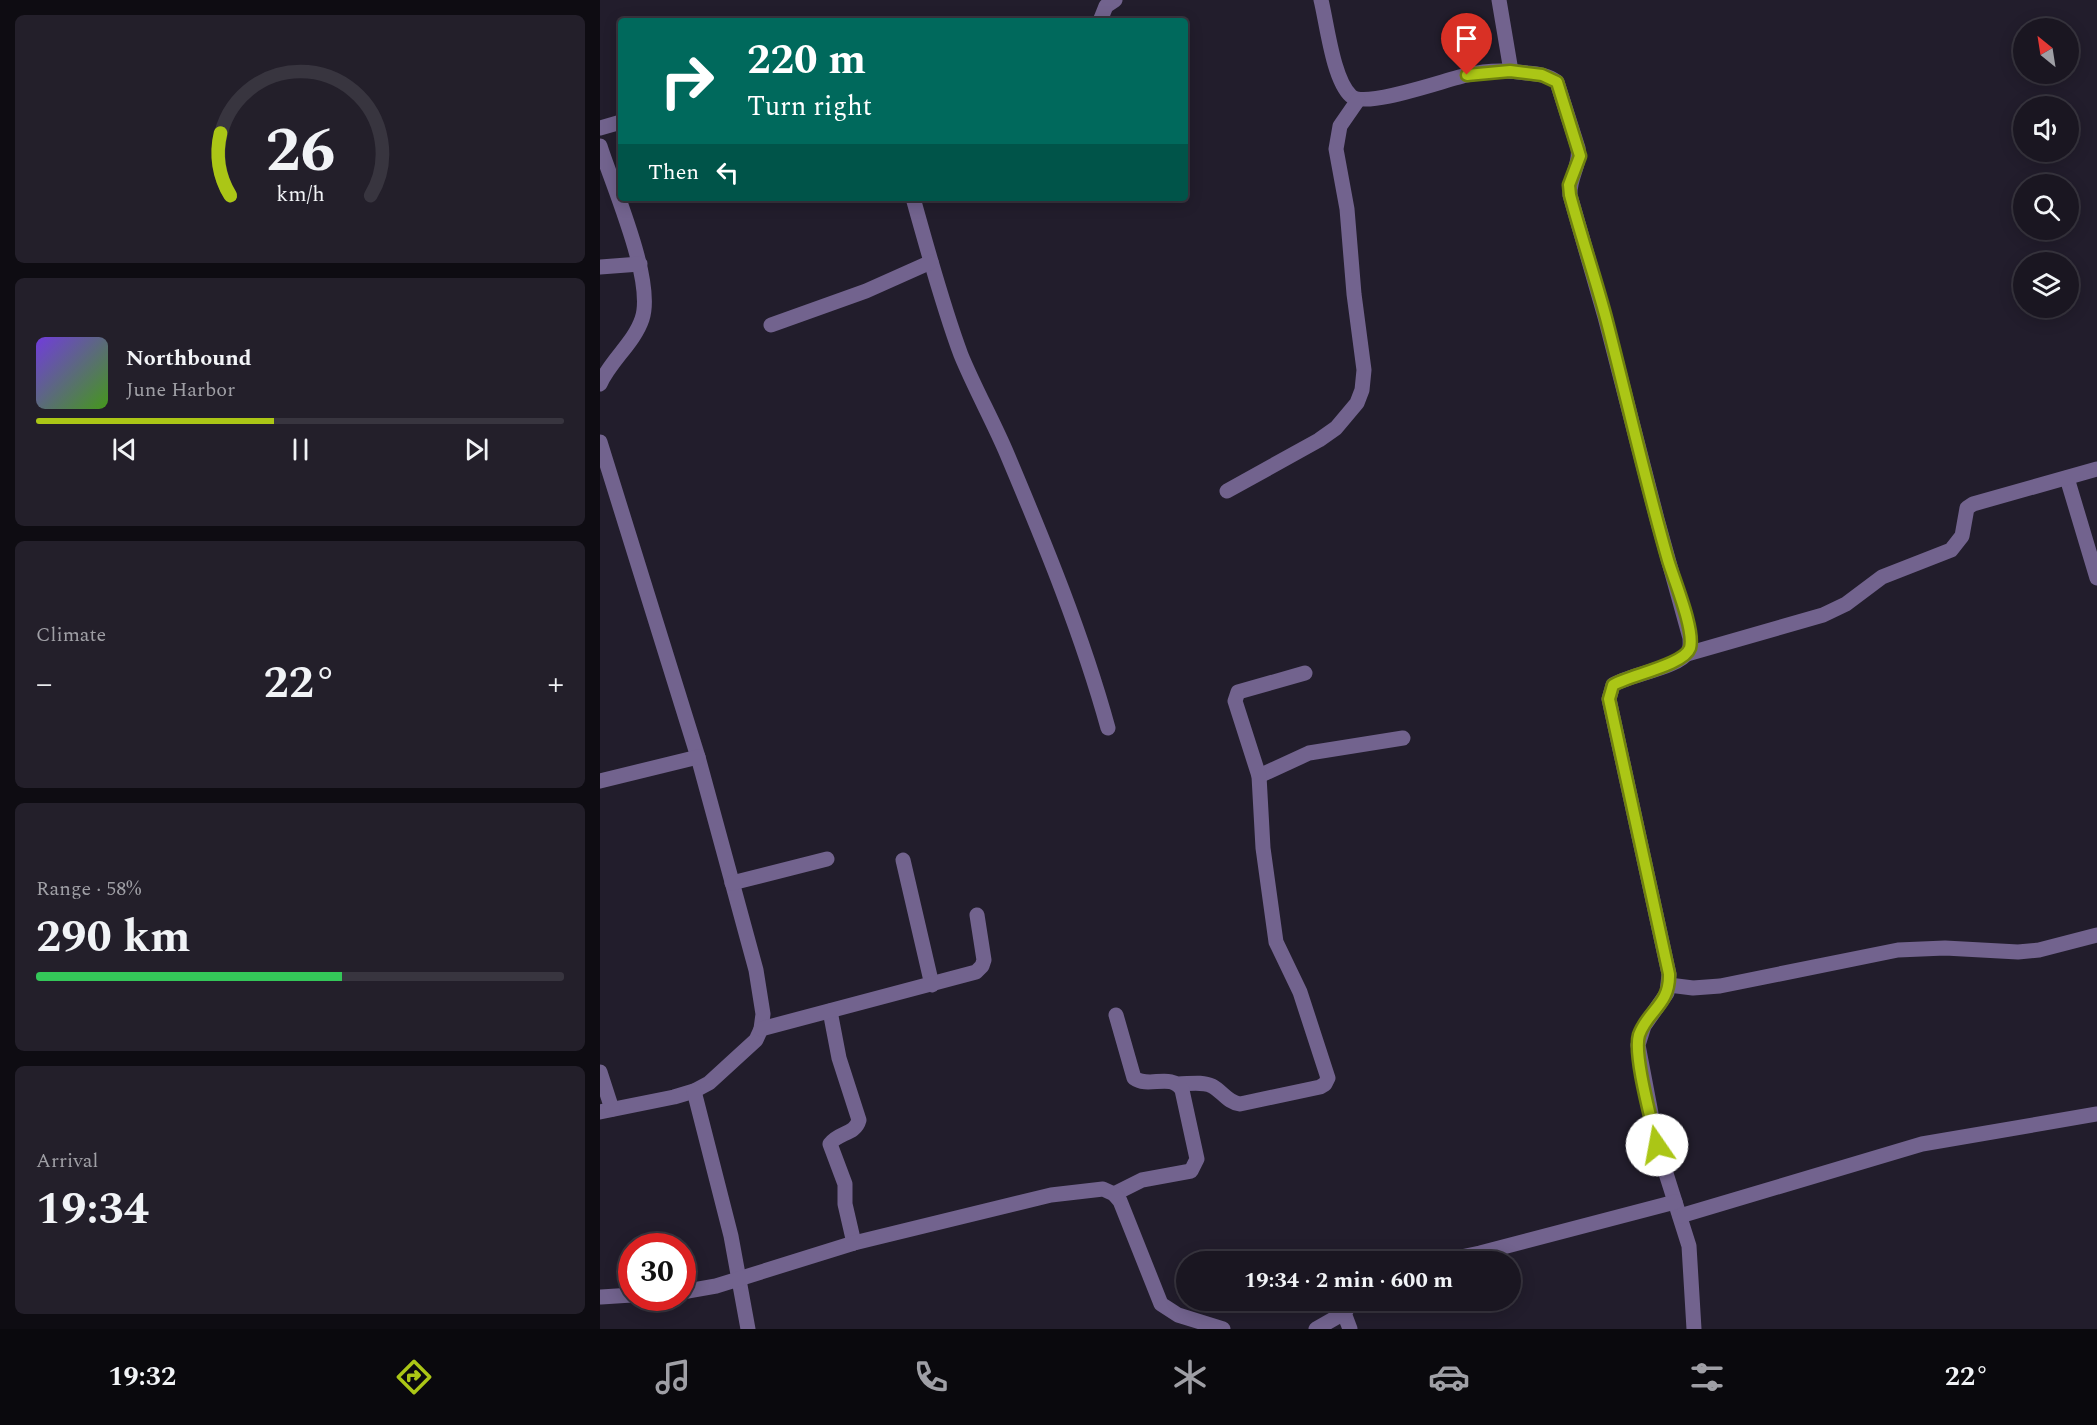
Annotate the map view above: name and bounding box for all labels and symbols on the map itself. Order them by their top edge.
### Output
pin [1441,13,1492,75]
north arrow [2013,18,2079,84]
position arrow [1625,1113,1689,1177]
speed limit sign: 30 [618,1233,696,1311]

